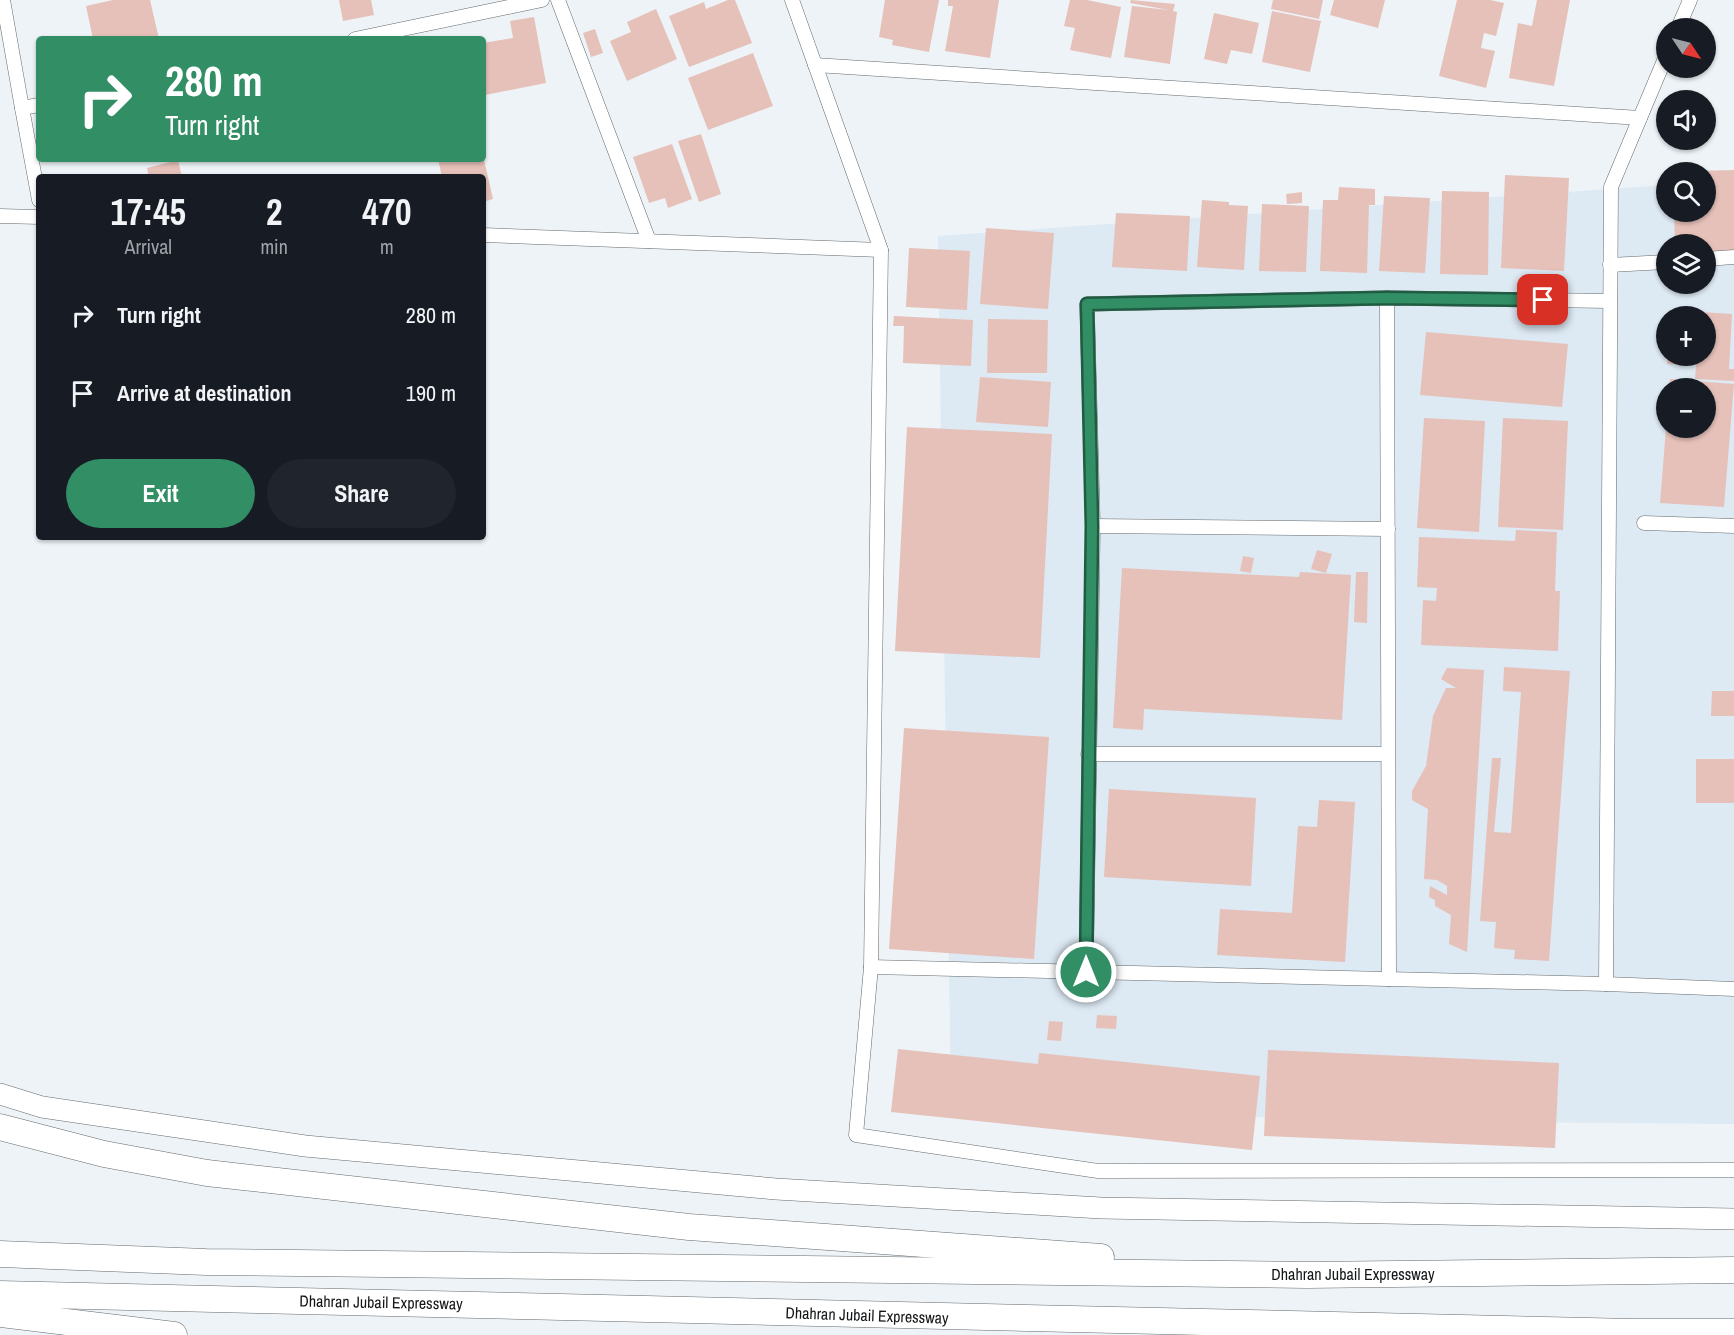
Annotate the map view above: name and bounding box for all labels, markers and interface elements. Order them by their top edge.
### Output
north arrow [1656,18,1716,78]
map controls [1656,18,1716,438]
text: 280 m [165,53,263,109]
icon: right [66,60,144,138]
button: sound [1656,90,1716,150]
text: Turn right [165,107,259,143]
button: search [1656,162,1716,222]
text: 17:45 [110,188,186,236]
text: 2 [266,188,282,236]
text: 470 [362,188,412,236]
text: Arrival [125,233,172,260]
text: min [260,233,288,260]
text: m [380,233,394,260]
button: layers [1656,234,1716,294]
pin [1517,274,1568,325]
icon: arrive [1526,283,1559,316]
icon: right [66,299,99,332]
text: Turn right [117,300,201,330]
text: 280 m [406,300,456,330]
button: + [1656,306,1716,366]
icon: arrive [66,377,99,410]
text: Arrive at destination [117,378,291,408]
text: 190 m [406,378,456,408]
button: − [1656,378,1716,438]
button: Exit [66,459,255,528]
button: Share [267,459,456,528]
position arrow [1054,940,1118,1004]
street label: Dhahran Jubail Expressway [1271,1263,1435,1285]
street label: Dhahran Jubail Expressway [299,1290,463,1314]
street label: Dhahran Jubail Expressway [785,1301,949,1329]

